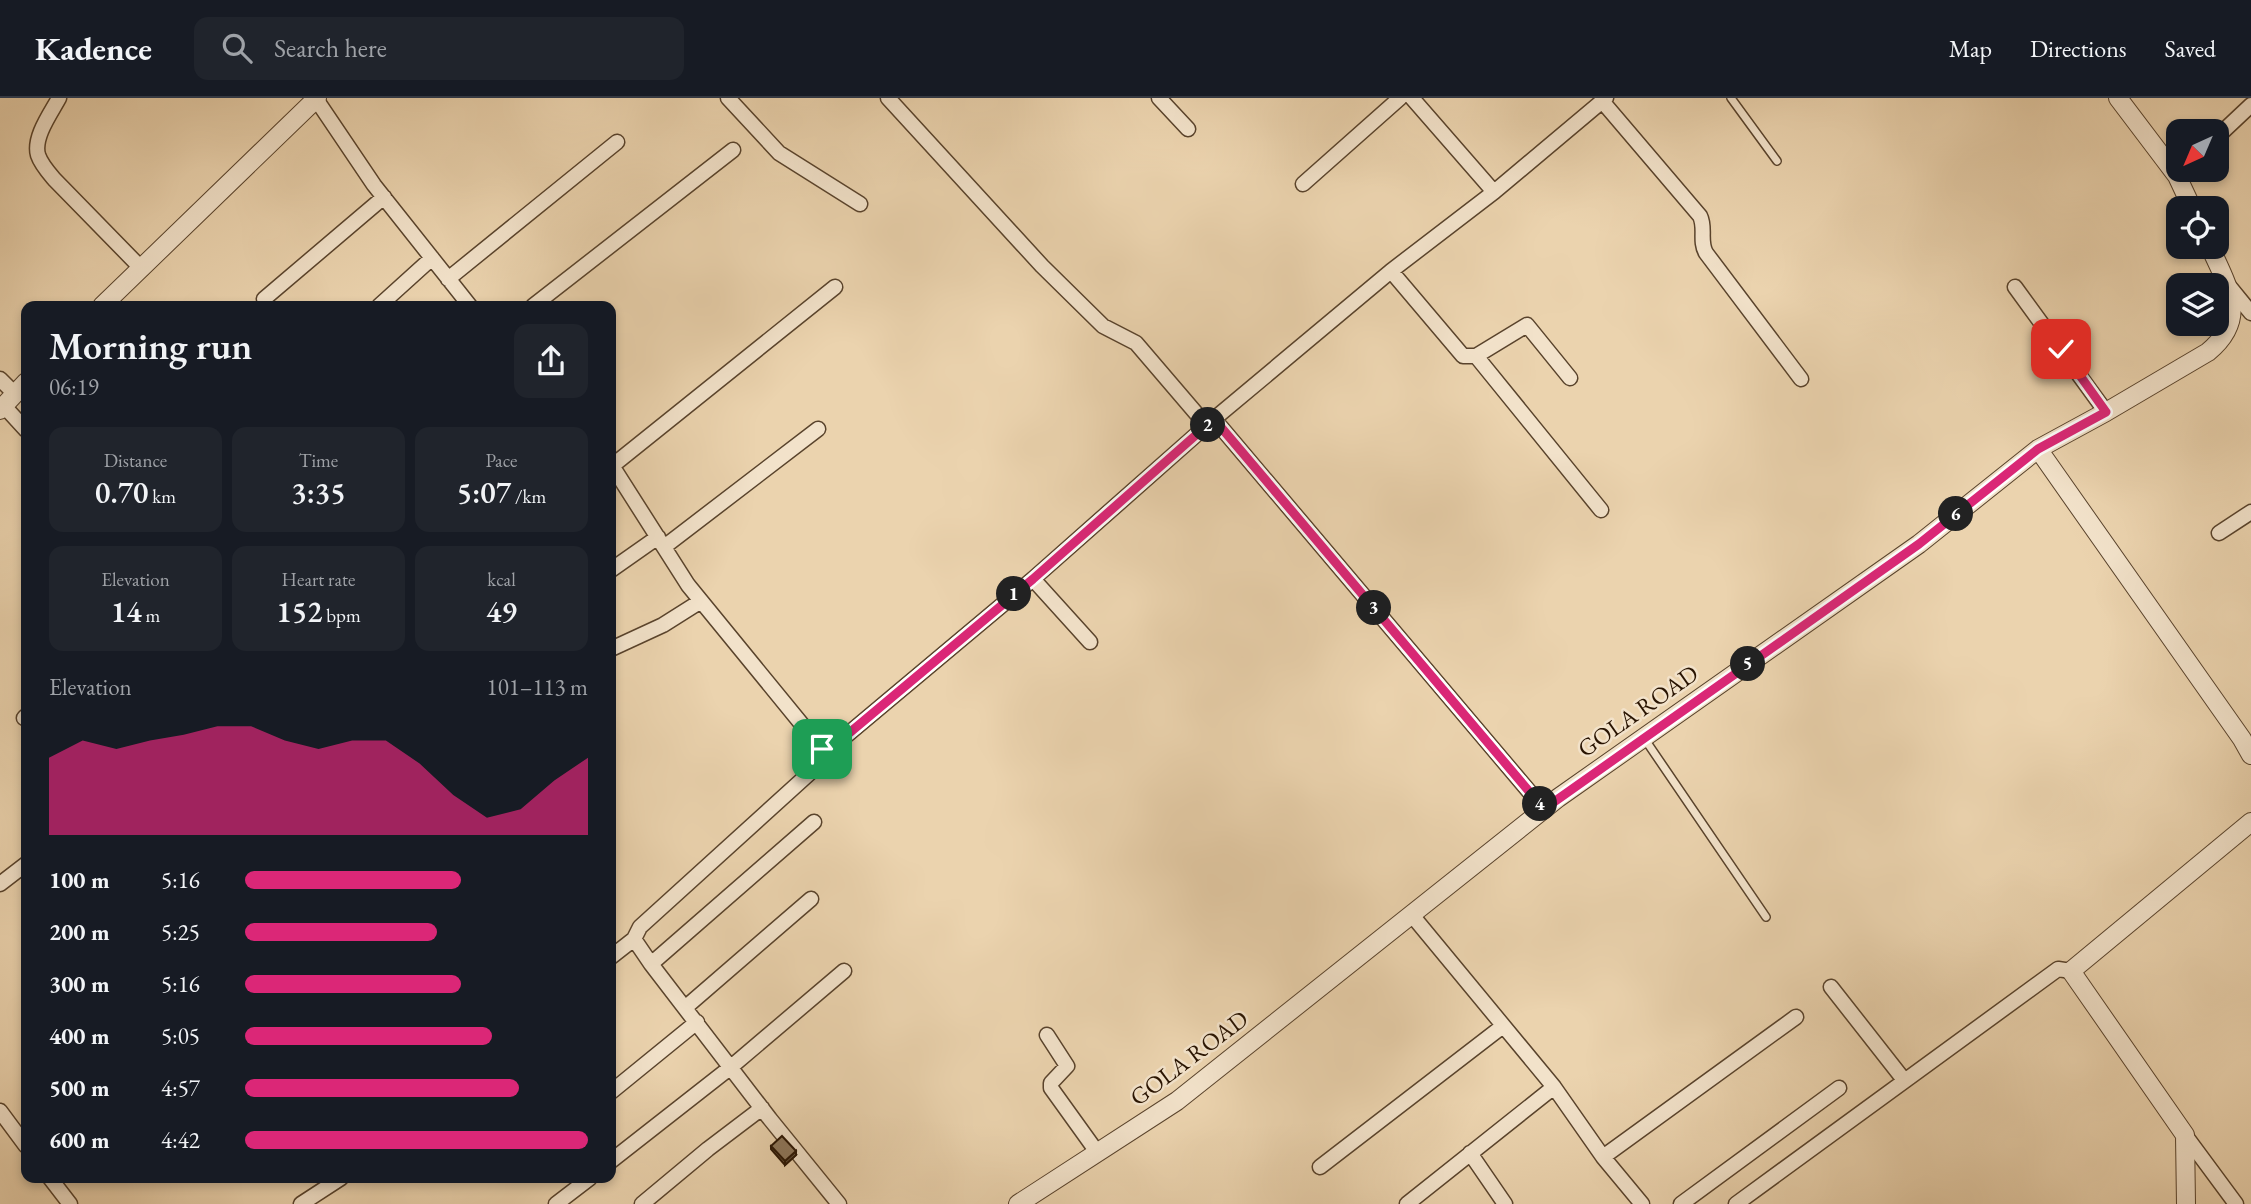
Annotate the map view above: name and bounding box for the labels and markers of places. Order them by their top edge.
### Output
pin [2031,319,2091,379]
pin: 2 [1190,408,1226,442]
pin: 6 [1938,496,1974,532]
pin: 1 [996,576,1032,612]
pin: 3 [1356,590,1392,626]
pin: 5 [1730,646,1766,682]
pin [792,719,852,779]
pin: 4 [1522,786,1558,822]

